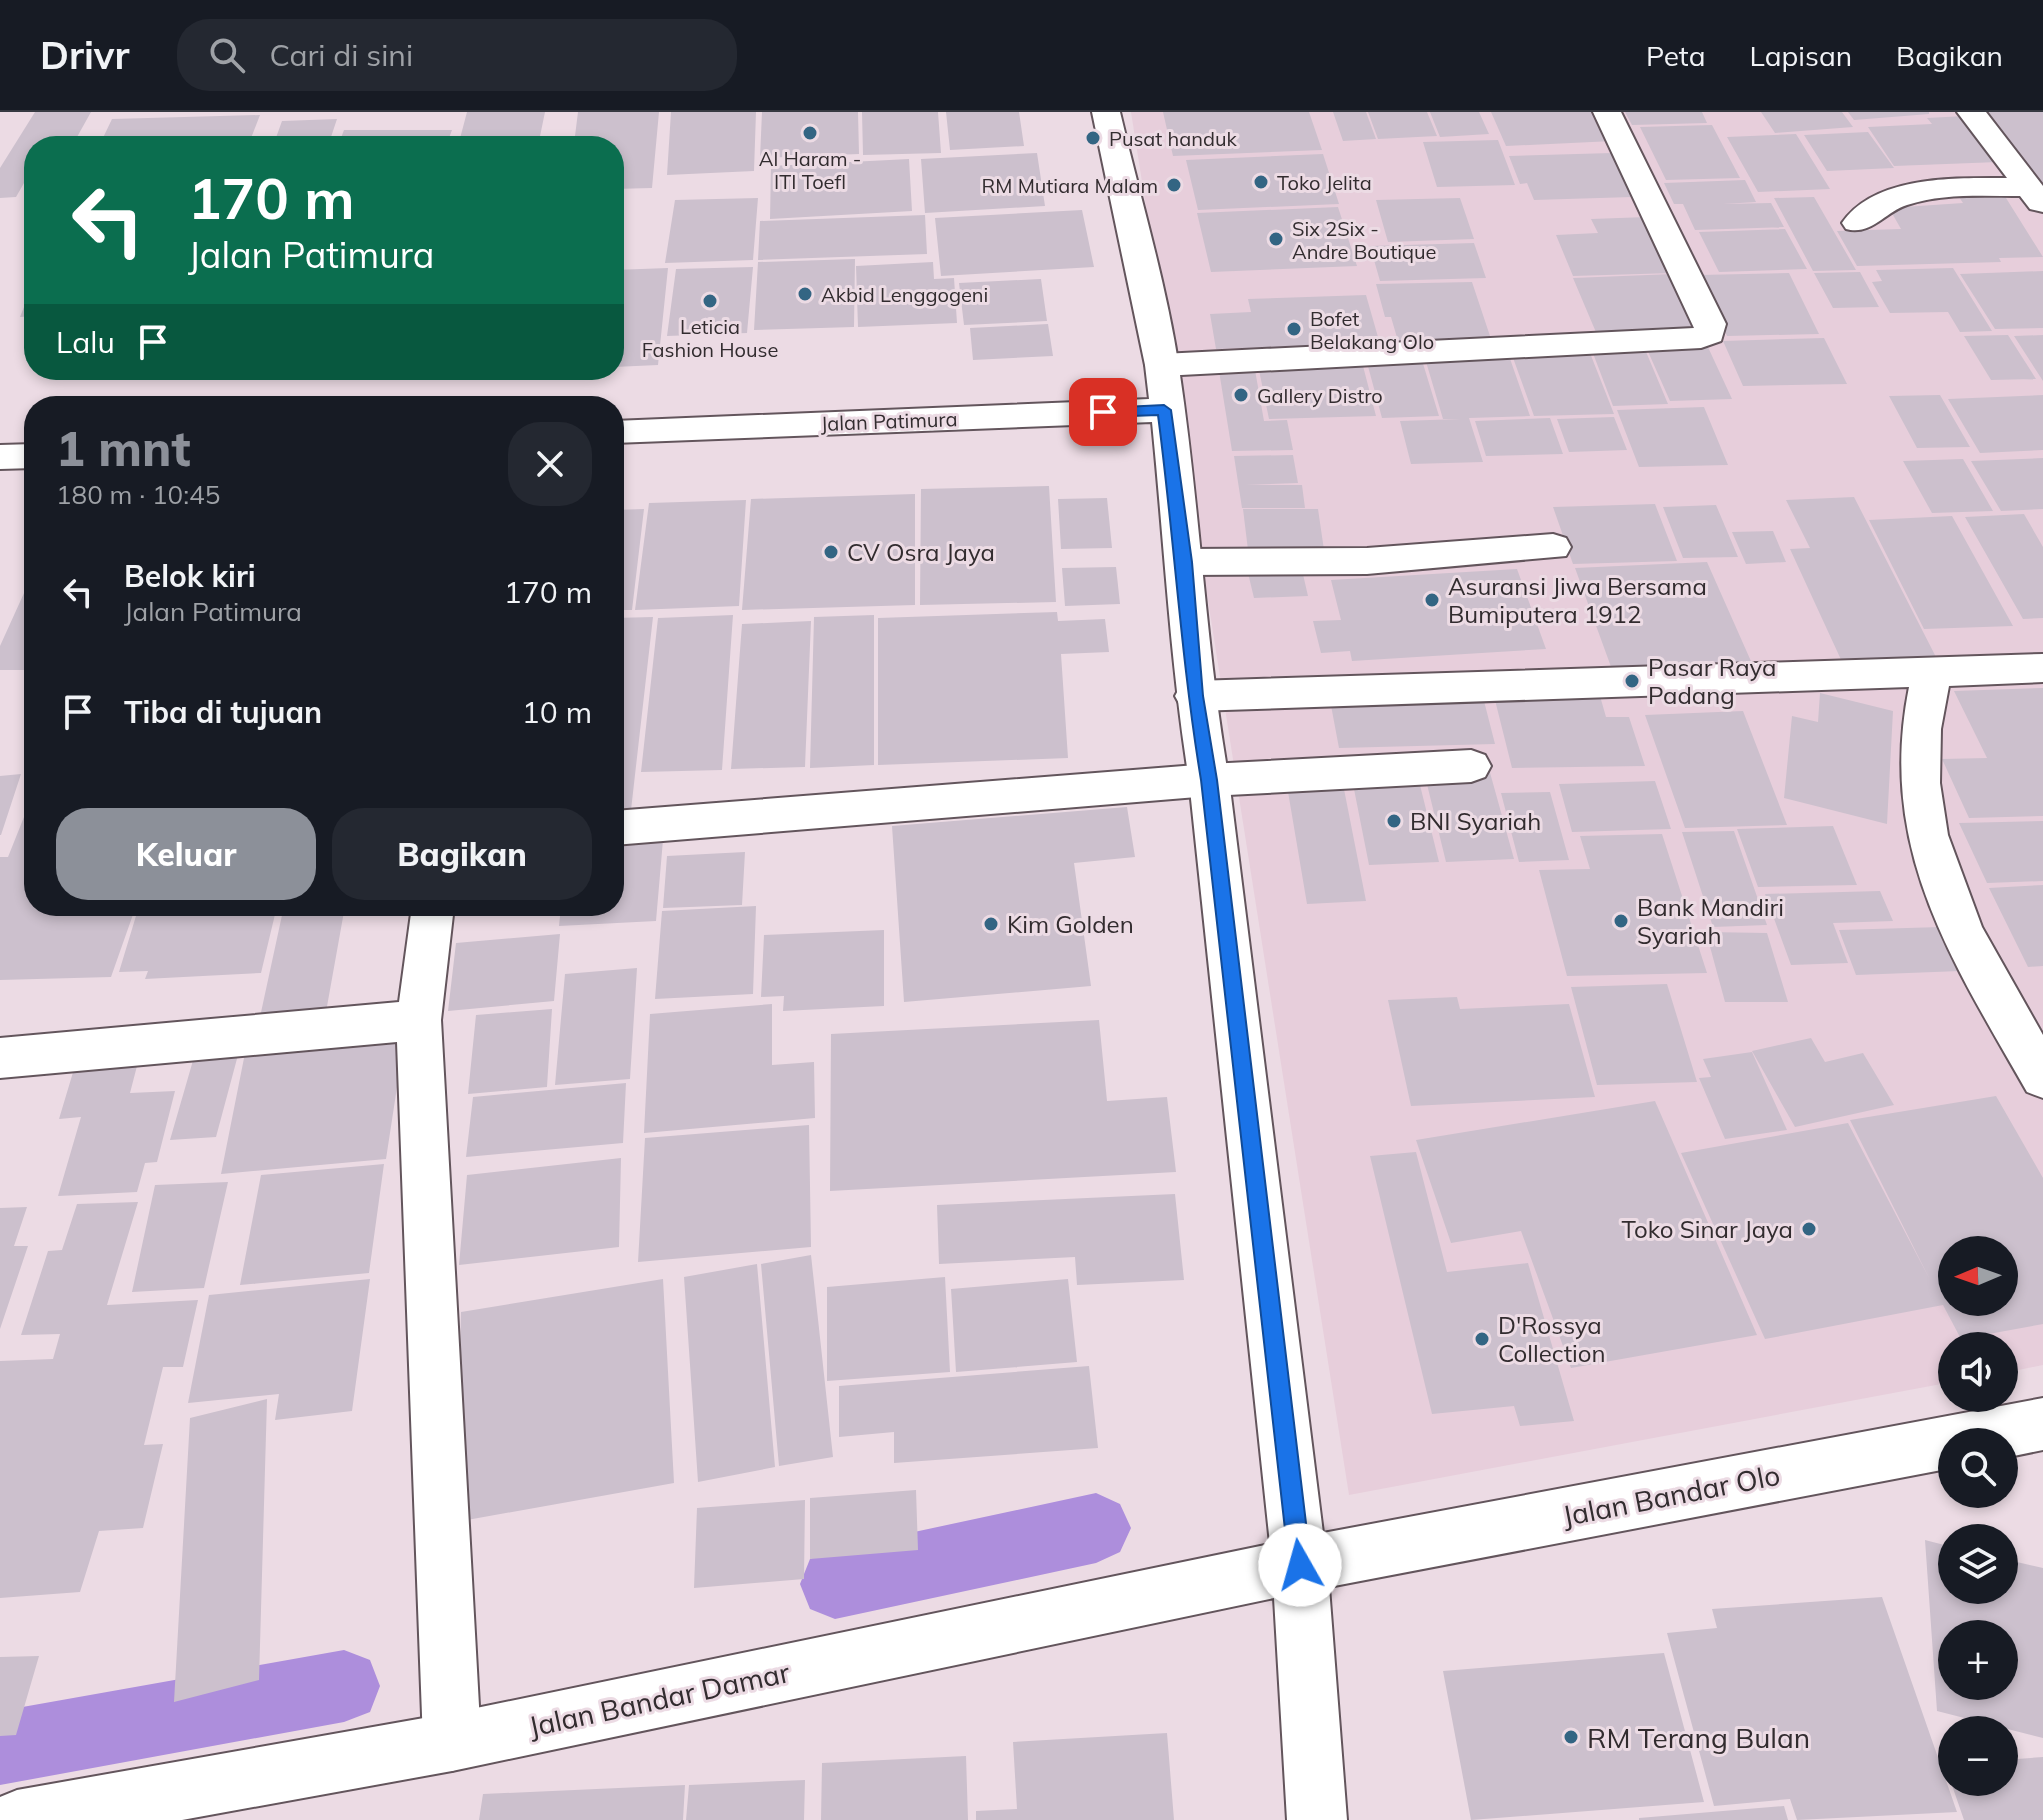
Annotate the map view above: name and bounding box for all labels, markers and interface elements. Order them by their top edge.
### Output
search box [177,19,737,91]
text: Drivr [40,31,129,79]
icon: search [205,33,249,77]
text: Cari di sini [269,36,413,74]
text: Peta [1646,38,1705,73]
text: Lapisan [1749,38,1852,73]
text: Bagikan [1896,38,2003,73]
marker: Al Haram - ITI Toefl [801,124,819,142]
place label: Pusat handuk [1109,126,1238,151]
marker: Pusat handuk [1084,129,1102,147]
place label: Al Haram - ITI Toefl [759,146,861,194]
text: 170 m [188,163,355,233]
icon: left [56,168,160,272]
place label: Toko Jelita [1277,170,1372,195]
place label: RM Mutiara Malam [981,173,1158,198]
marker: Toko Jelita [1252,173,1270,191]
marker: RM Mutiara Malam [1165,176,1183,194]
place label: Six 2Six - Andre Boutique [1292,216,1436,264]
marker: Six 2Six - Andre Boutique [1267,230,1285,248]
text: Jalan Patimura [188,232,434,277]
place label: Akbid Lenggogeni [821,282,988,307]
marker: Akbid Lenggogeni [796,285,814,303]
marker: Leticia Fashion House [701,292,719,310]
place label: Bofet Belakang Olo [1310,306,1434,354]
place label: Leticia Fashion House [642,314,778,362]
icon: arrive [131,320,175,364]
marker: Bofet Belakang Olo [1285,320,1303,338]
text: Lalu [56,323,115,361]
pin [1069,378,1137,446]
place label: Gallery Distro [1257,383,1383,408]
marker: Gallery Distro [1232,386,1250,404]
icon: arrive [1081,390,1125,434]
street label: Jalan Patimura [820,406,958,436]
text: 1 mnt [56,418,191,478]
button: close [508,422,592,506]
text: 180 m · 10:45 [56,478,220,511]
place label: CV Osra Jaya [847,537,995,567]
marker: CV Osra Jaya [822,543,840,561]
text: Belok kiri [124,557,256,595]
icon: left [56,570,100,614]
place label: Asuransi Jiwa Bersama Bumiputera 1912 [1448,571,1707,629]
text: 170 m [504,573,592,611]
marker: Asuransi Jiwa Bersama Bumiputera 1912 [1423,591,1441,609]
text: Jalan Patimura [124,595,302,628]
place label: Pasar Raya Padang [1648,652,1776,710]
marker: Pasar Raya Padang [1623,672,1641,690]
icon: arrive [56,690,100,734]
text: Tiba di tujuan [124,693,322,731]
text: 10 m [522,693,592,731]
place label: BNI Syariah [1410,806,1541,836]
button: Keluar [56,808,316,900]
button: Bagikan [332,808,592,900]
marker: BNI Syariah [1385,812,1403,830]
place label: Bank Mandiri Syariah [1637,892,1784,950]
place label: Kim Golden [1007,909,1134,939]
marker: Bank Mandiri Syariah [1612,912,1630,930]
marker: Kim Golden [982,915,1000,933]
place label: Toko Sinar Jaya [1621,1214,1793,1244]
marker: Toko Sinar Jaya [1800,1220,1818,1238]
north arrow [1938,1236,2018,1316]
map controls [1938,1236,2018,1796]
place label: D'Rossya Collection [1498,1310,1606,1368]
marker: D'Rossya Collection [1473,1330,1491,1348]
button: sound [1938,1332,2018,1412]
button: search [1938,1428,2018,1508]
street label: Jalan Bandar Olo [1559,1457,1783,1533]
position arrow [1258,1523,1342,1607]
button: layers [1938,1524,2018,1604]
button: + [1938,1620,2018,1700]
street label: Jalan Bandar Damar [525,1654,793,1744]
button: − [1938,1716,2018,1796]
place label: RM Terang Bulan [1587,1720,1810,1755]
marker: RM Terang Bulan [1562,1728,1580,1746]

